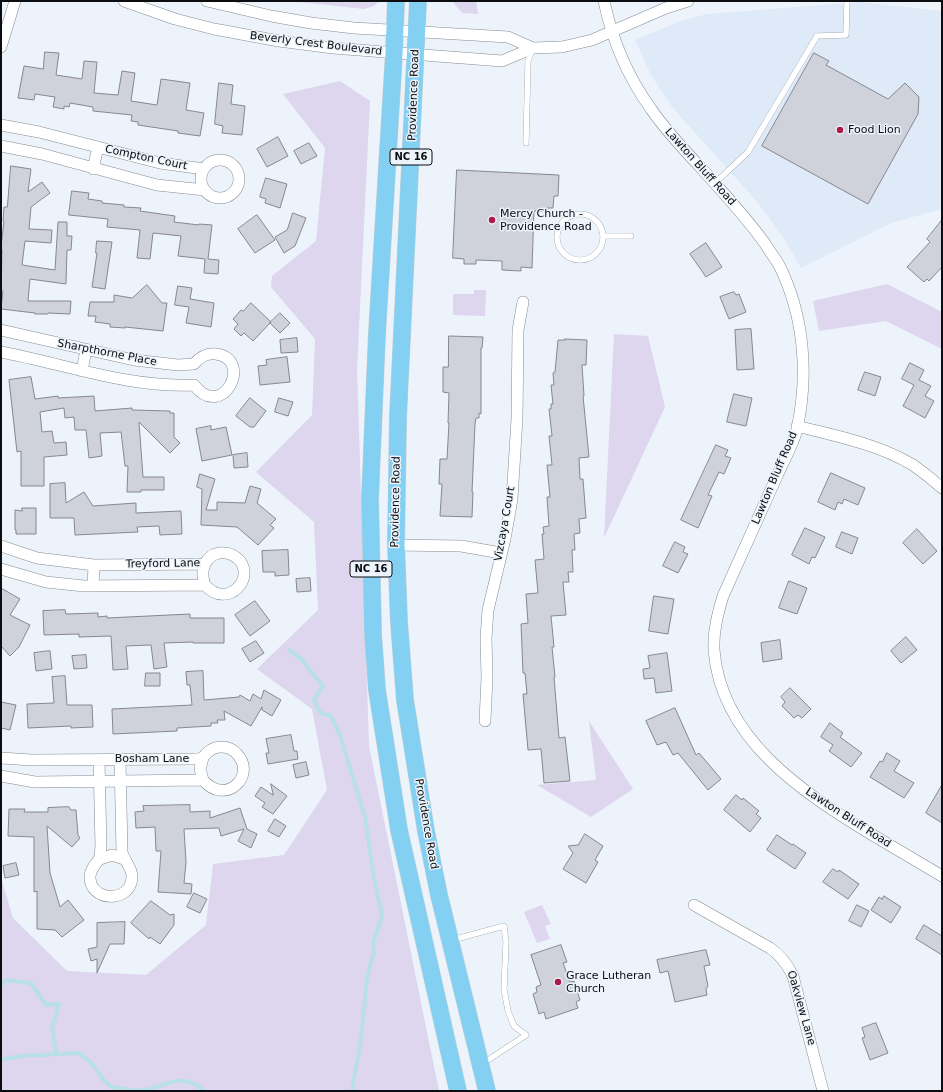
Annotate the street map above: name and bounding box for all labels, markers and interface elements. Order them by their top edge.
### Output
street label: Beverly Crest Boulevard [249,29,383,59]
street label: Providence Road [406,49,422,141]
place label: Food Lion [848,123,901,137]
marker: Food Lion [835,125,845,135]
street label: Lawton Bluff Road [662,126,738,208]
street label: Compton Court [104,143,188,173]
road number: NC 16 [390,149,432,165]
place label: Mercy Church - Providence Road [500,207,592,233]
marker: Mercy Church - Providence Road [487,215,497,225]
street label: Sharpthorne Place [56,337,158,369]
street label: Lawton Bluff Road [749,430,801,526]
street label: Providence Road [389,456,403,548]
street label: Vizcaya Court [492,485,518,563]
street label: Treyford Lane [126,557,200,571]
road number: NC 16 [350,561,392,577]
street label: Bosham Lane [115,752,189,766]
street label: Providence Road [412,778,440,870]
street label: Lawton Bluff Road [803,785,893,851]
place label: Grace Lutheran Church [566,969,651,995]
street label: Oakview Lane [784,969,818,1047]
marker: Grace Lutheran Church [553,977,563,987]

